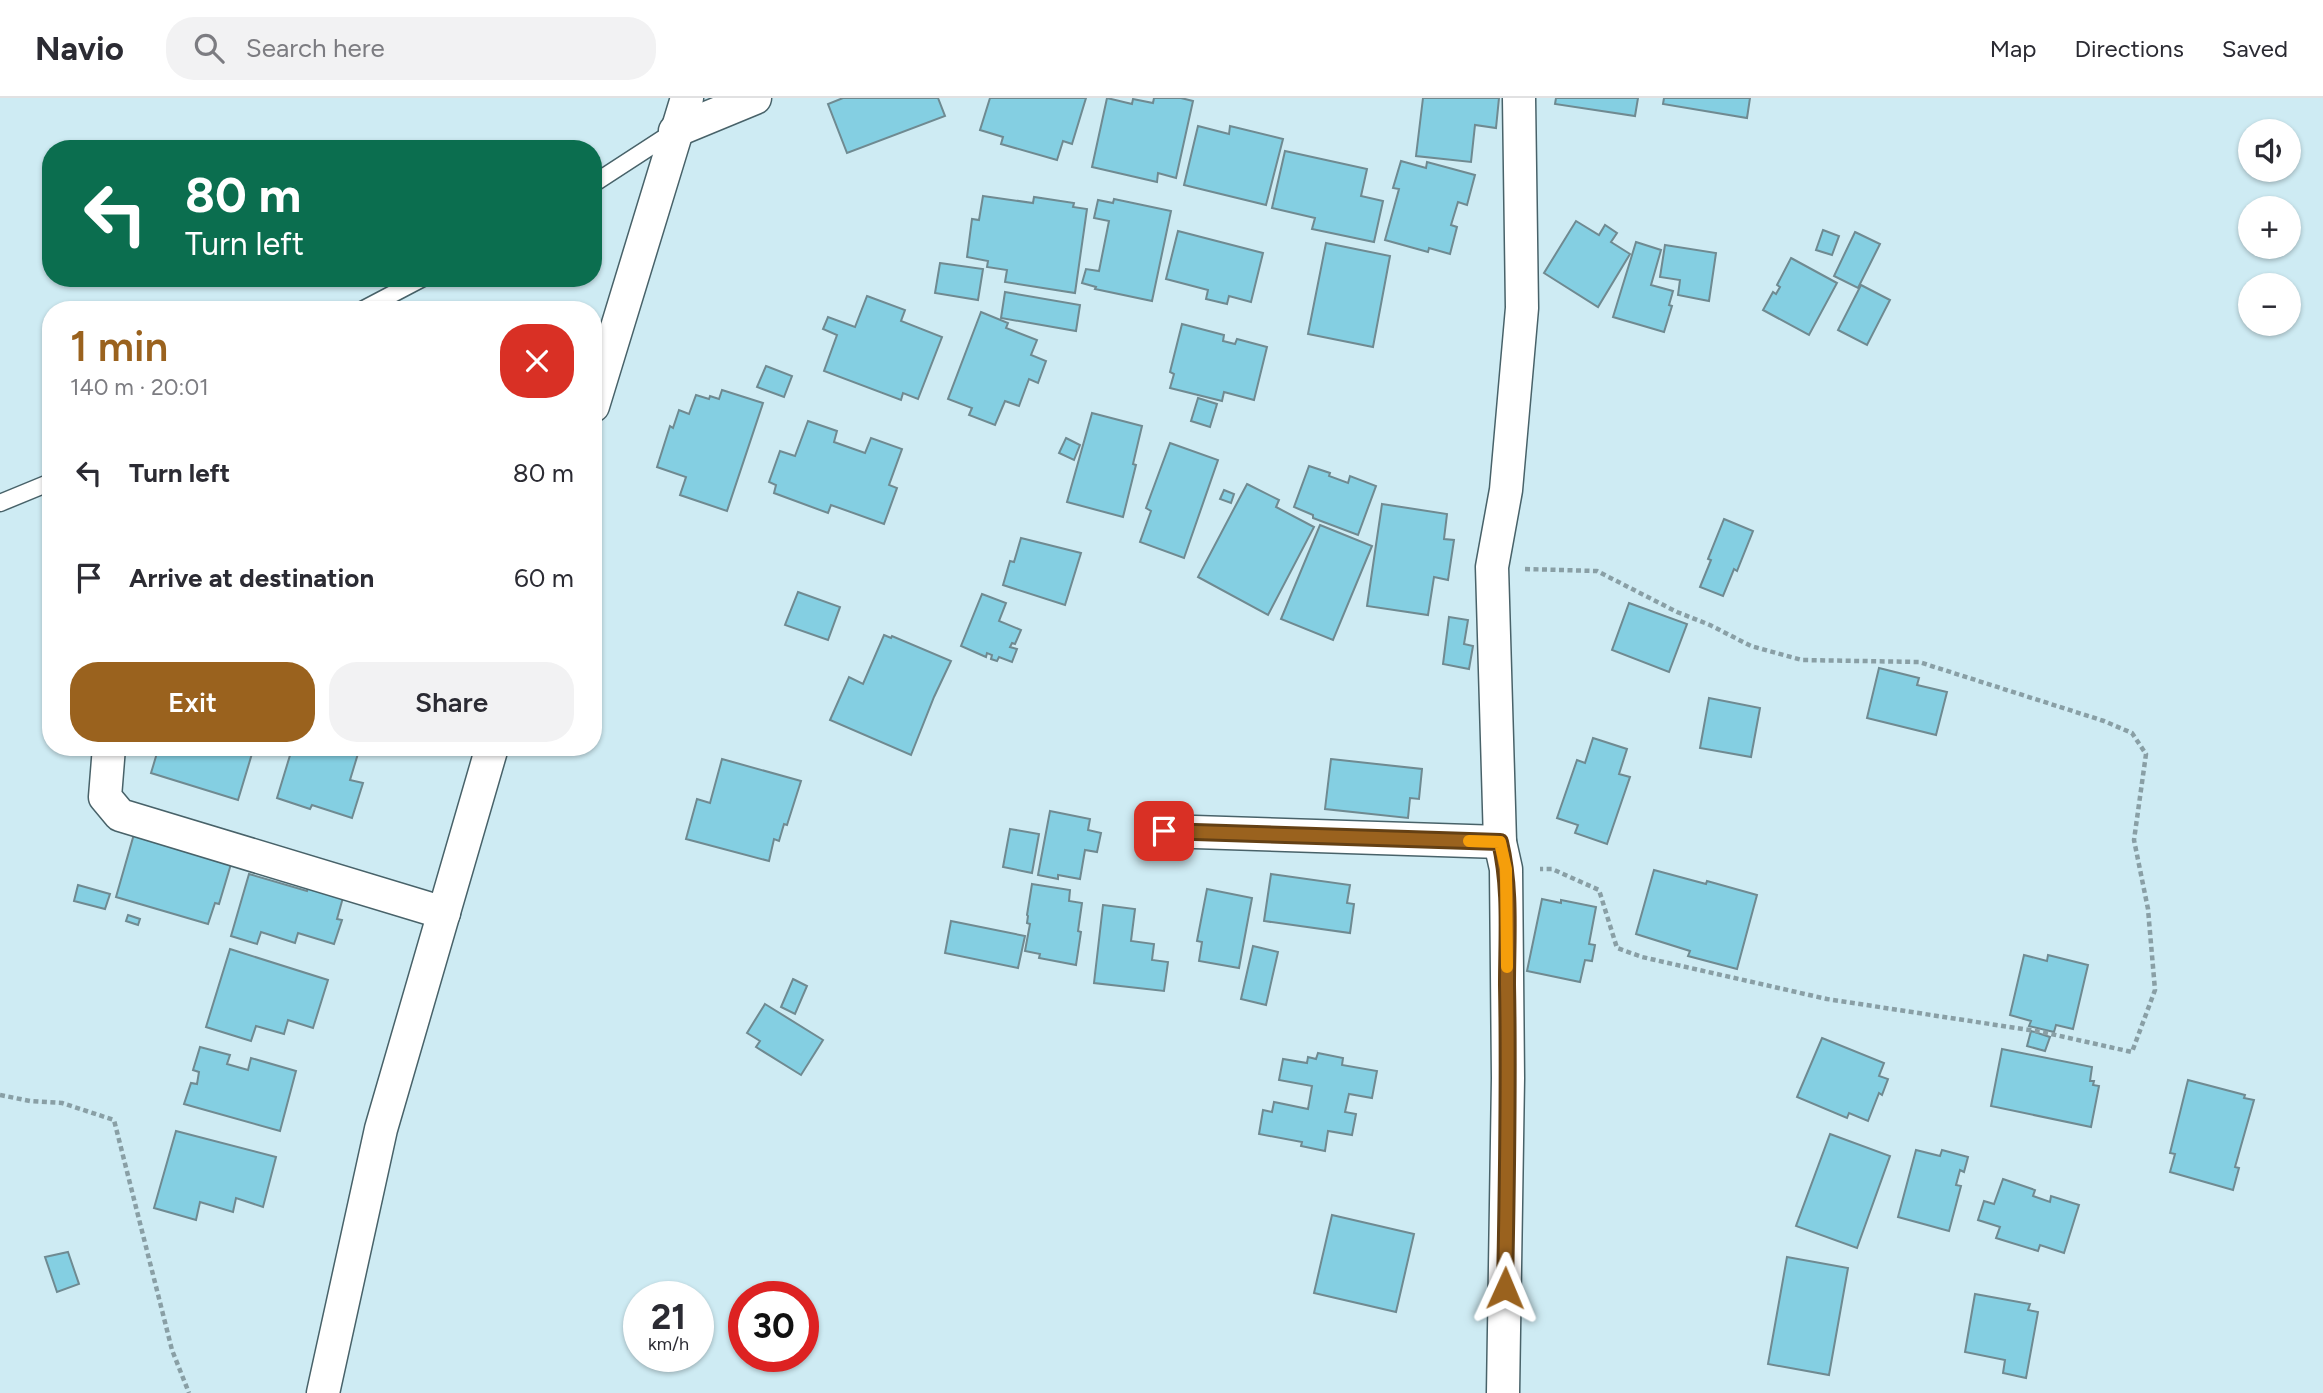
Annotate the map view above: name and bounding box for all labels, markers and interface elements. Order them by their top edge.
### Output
search box [166,17,656,80]
text: Navio [35,29,124,68]
icon: search [190,29,228,67]
text: Search here [246,32,385,64]
text: Map [1990,34,2036,63]
text: Directions [2074,34,2184,63]
text: Saved [2222,34,2288,63]
map controls [2238,119,2301,336]
button: sound [2238,119,2301,182]
text: 80 m [185,165,301,224]
icon: left [70,168,161,259]
button: + [2238,196,2301,259]
text: Turn left [185,225,304,263]
button: − [2238,273,2301,336]
text: 1 min [70,321,168,372]
button: close [500,324,574,398]
text: 140 m · 20:01 [70,373,209,401]
icon: left [70,454,108,492]
text: Turn left [129,457,230,489]
text: 80 m [513,457,574,489]
icon: arrive [70,559,108,597]
text: Arrive at destination [129,562,374,594]
text: 60 m [514,562,574,594]
button: Exit [70,662,315,742]
button: Share [329,662,574,742]
pin [1134,801,1194,861]
icon: arrive [1145,812,1183,850]
position arrow [1468,1251,1542,1325]
speed limit sign: 30 [728,1281,819,1372]
text: 21 [651,1296,686,1338]
text: km/h [648,1333,689,1355]

